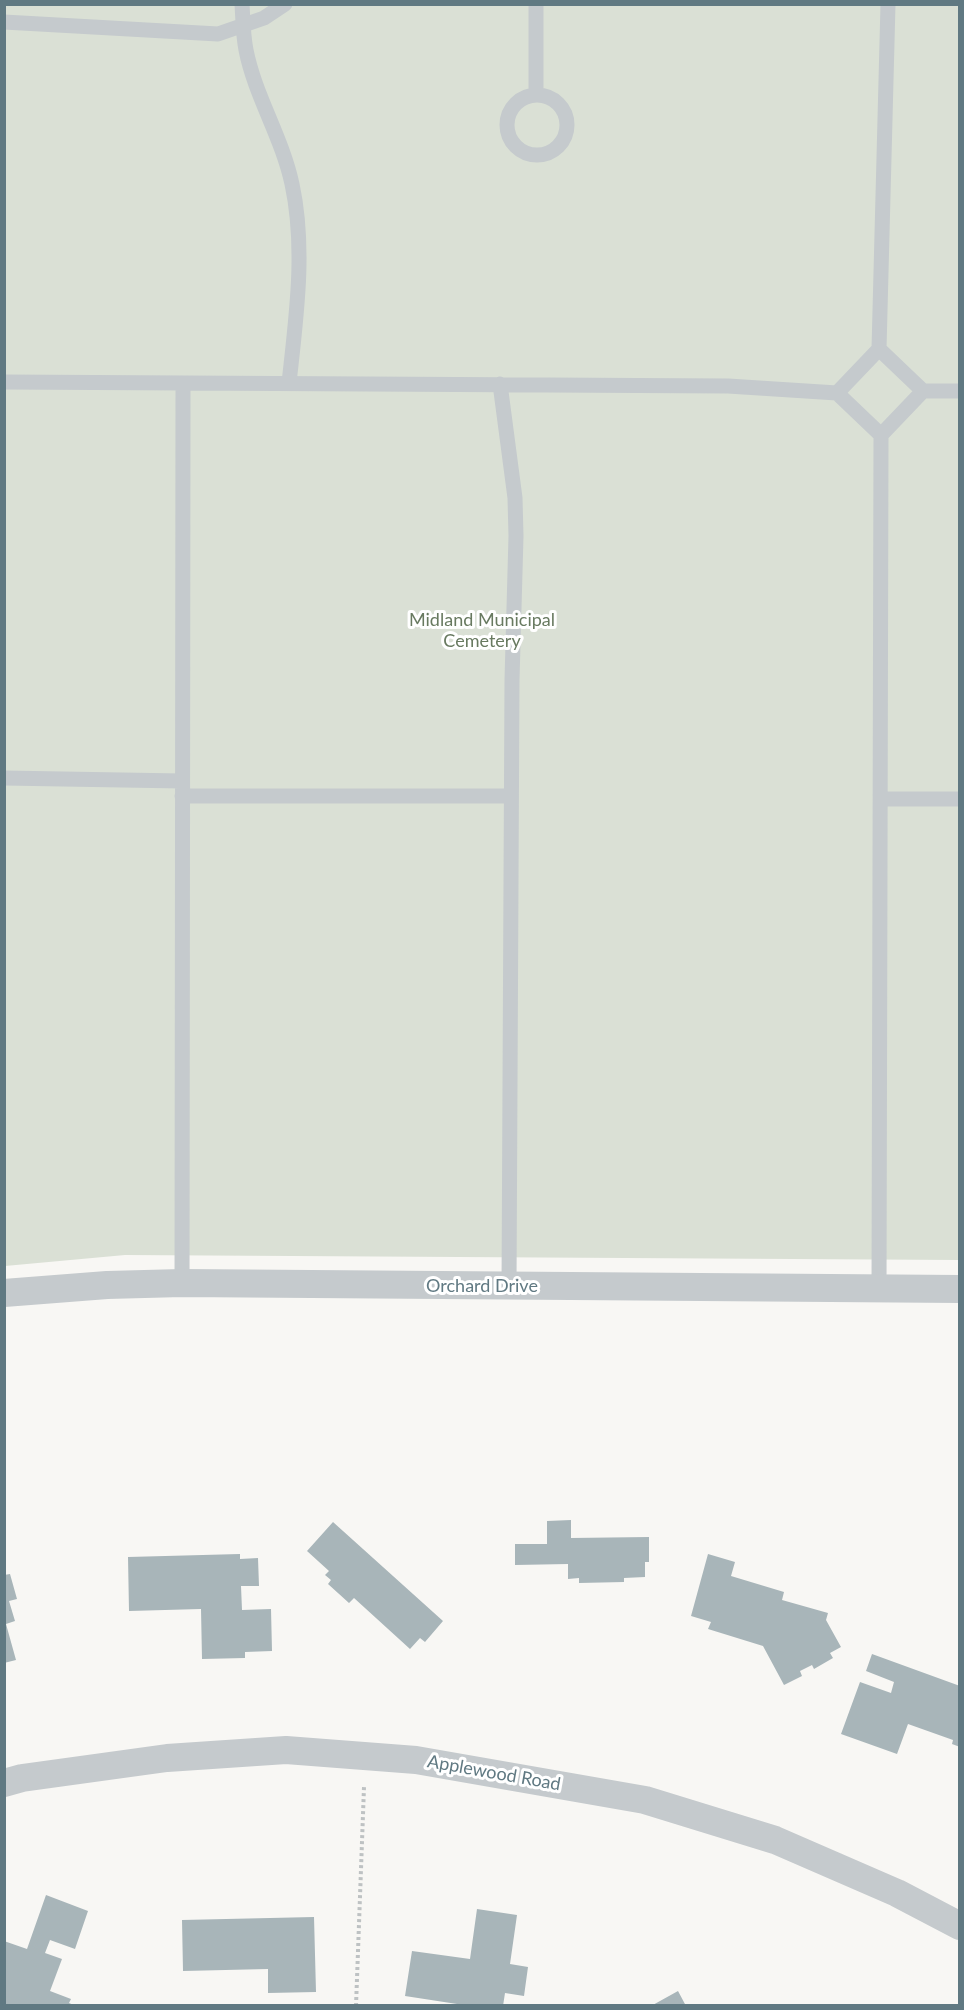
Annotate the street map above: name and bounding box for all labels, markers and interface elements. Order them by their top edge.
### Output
park label: Midland Municipal Cemetery [409,609,555,652]
street label: Orchard Drive [426,1275,538,1297]
street label: Applewood Road [426,1751,562,1795]

